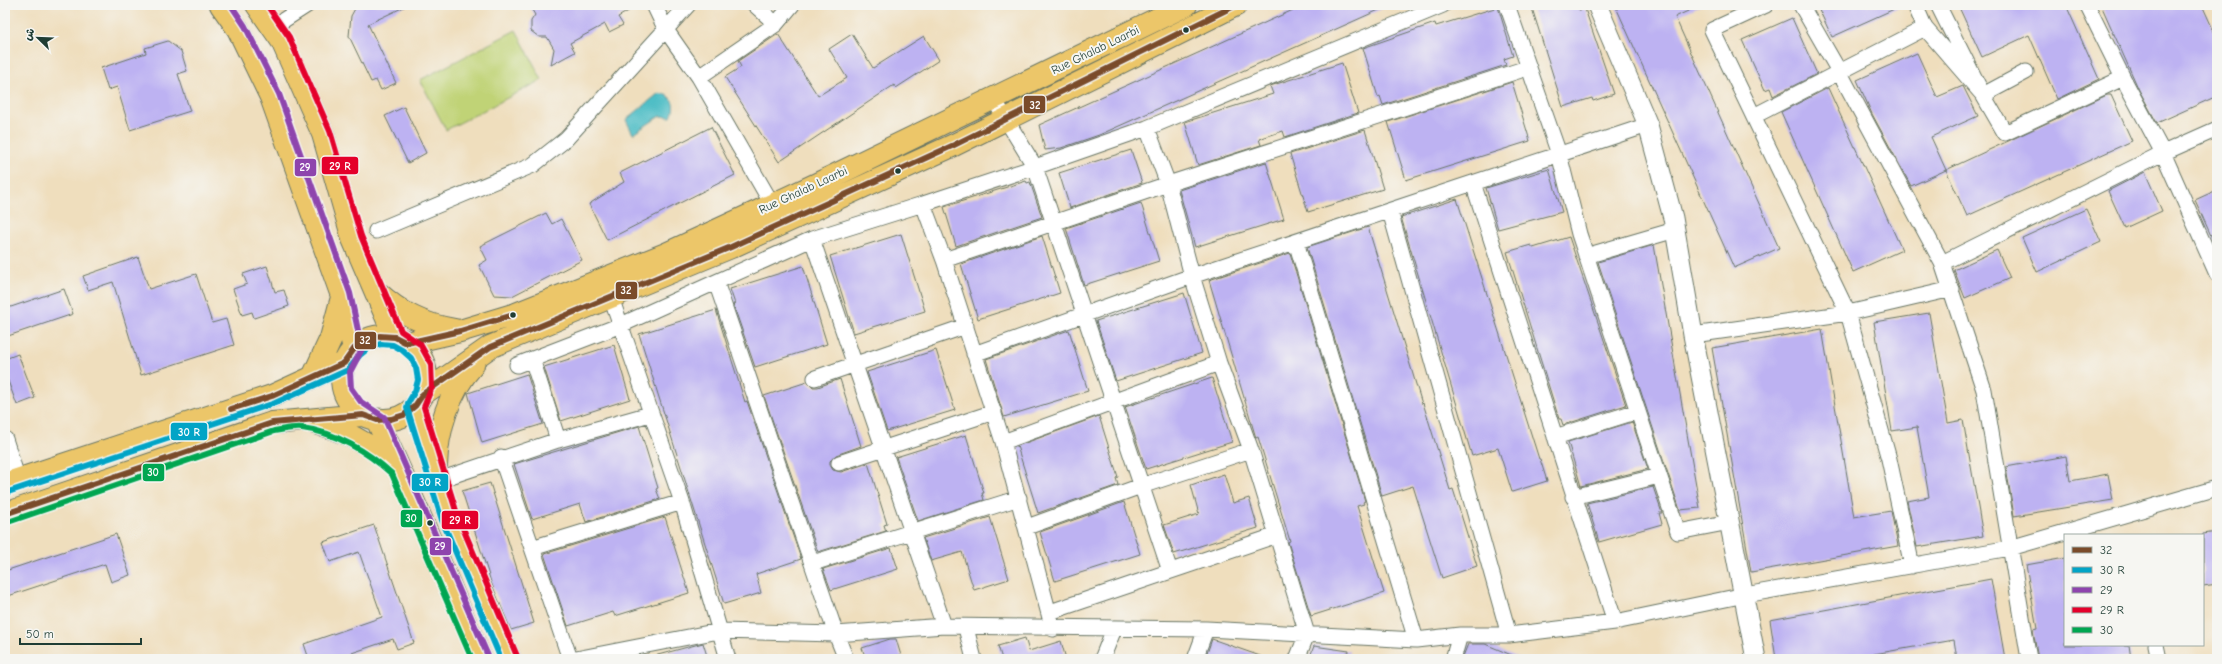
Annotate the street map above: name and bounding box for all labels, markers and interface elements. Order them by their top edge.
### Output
north arrow [18,18,58,58]
street label: Rue Ghalab Laarbi [1049,23,1141,77]
unlabelled marker [1181,25,1191,35]
text: ش [21,26,38,42]
line badge: 32 [1023,95,1046,114]
text: 32 [1030,99,1041,112]
line badge: 29 R [321,156,359,175]
line badge: 29 [294,158,317,177]
text: 29 R [329,160,351,173]
text: 29 [299,161,311,174]
street label: Rue Ghalab Laarbi [757,163,849,217]
unlabelled marker [893,166,903,176]
line badge: 32 [615,281,638,300]
text: 32 [621,284,632,297]
unlabelled marker [508,310,518,320]
line badge: 32 [354,331,377,350]
text: 32 [360,334,371,347]
line badge: 30 R [170,422,208,441]
text: 30 R [178,426,201,439]
line badge: 30 [142,463,165,482]
text: 30 [147,466,159,479]
line badge: 30 R [411,473,449,492]
text: 30 R [419,476,442,489]
line badge: 30 [400,509,423,528]
line badge: 29 R [441,510,479,530]
text: 30 [405,512,417,525]
text: 29 R [449,514,471,527]
unlabelled marker [425,518,435,528]
legend [2064,534,2204,646]
line badge: 29 [429,537,452,556]
text: 29 [434,540,446,553]
text: 32 [2100,543,2112,557]
text: 30 R [2100,563,2125,577]
text: 29 [2100,583,2113,597]
text: 29 R [2100,603,2124,617]
scale bar [20,620,141,646]
text: 30 [2100,623,2113,637]
text: 50 m [26,627,54,641]

